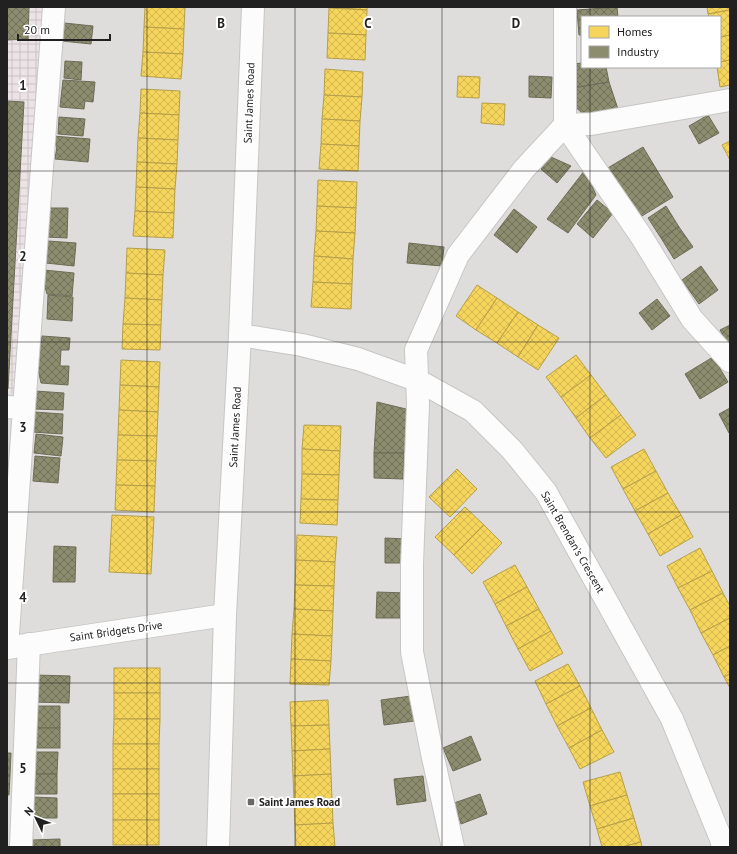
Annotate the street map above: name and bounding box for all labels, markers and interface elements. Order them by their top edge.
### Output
text: B [217,15,225,32]
text: C [364,15,372,32]
text: D [512,15,520,32]
scale bar [18,16,110,42]
legend [581,16,721,68]
text: 20 m [24,22,50,37]
text: Homes [617,24,652,39]
text: Industry [617,44,659,59]
street label: Saint James Road [241,62,257,144]
text: 1 [19,77,27,94]
text: 2 [19,248,27,265]
street label: Saint James Road [226,386,244,468]
text: 3 [19,419,27,436]
street label: Saint Brendan's Crescent [538,489,608,596]
text: 4 [19,589,27,606]
street label: Saint Bridgets Drive [69,618,164,644]
text: 5 [19,760,27,777]
place label: Saint James Road [259,795,340,809]
marker: Saint James Road [246,797,256,807]
north arrow [16,798,56,838]
text: N [21,804,36,819]

